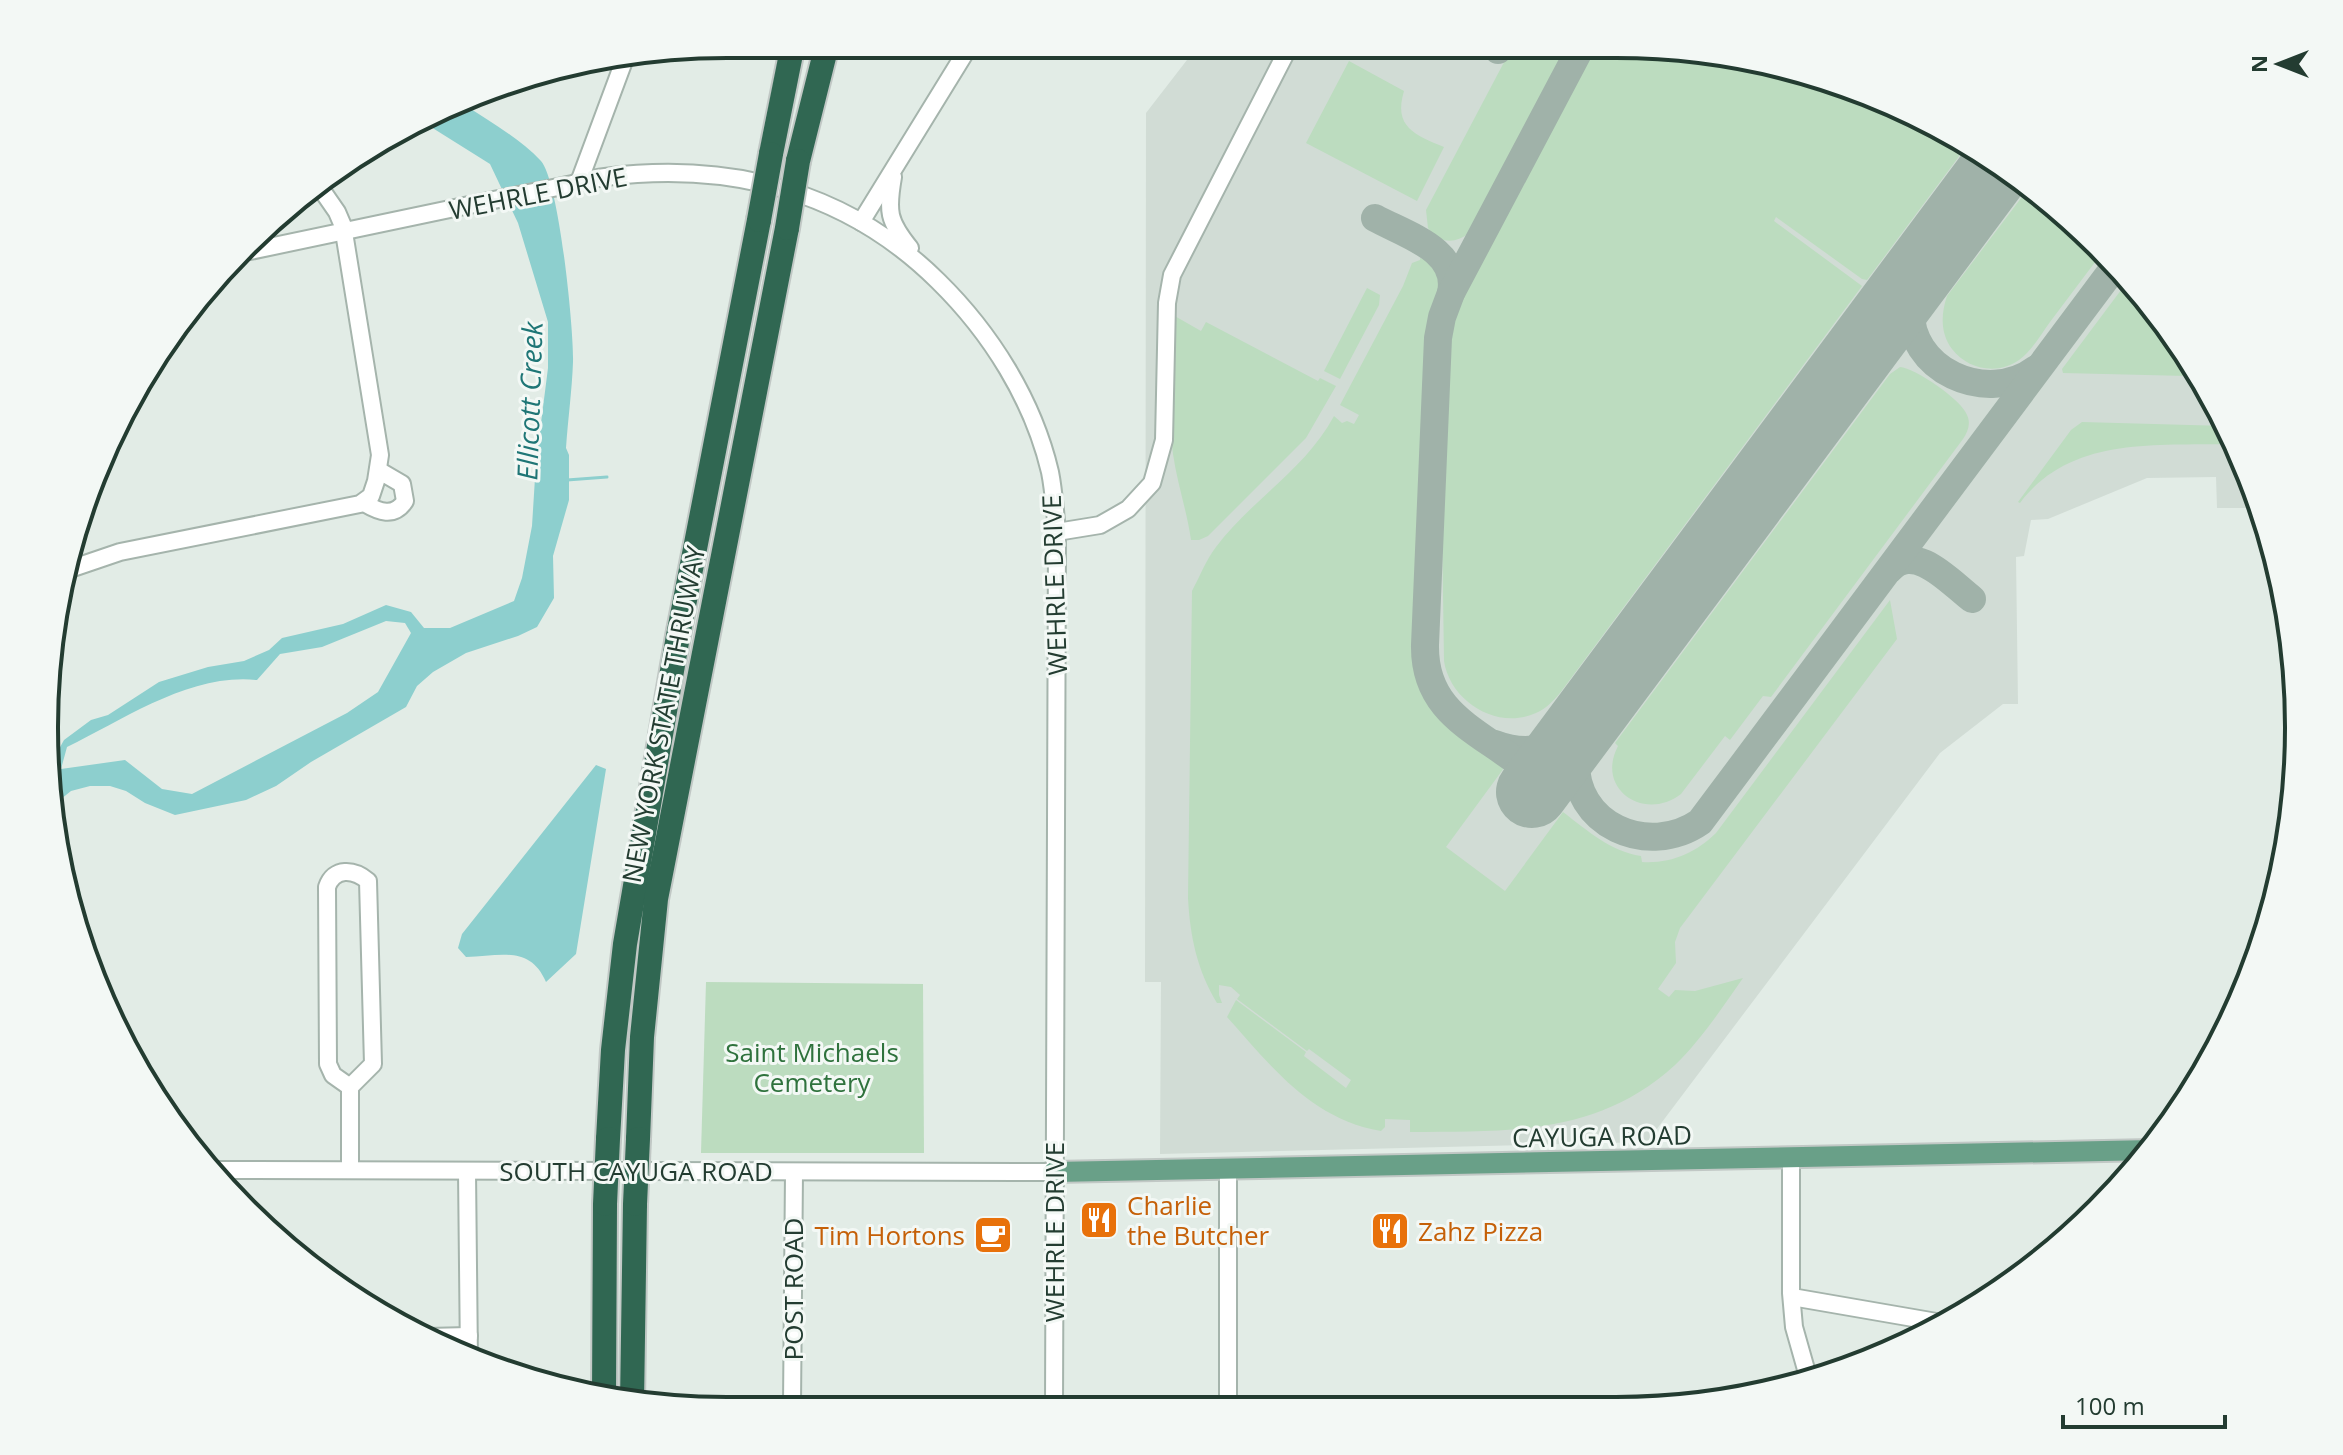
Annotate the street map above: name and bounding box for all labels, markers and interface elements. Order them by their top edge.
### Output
north arrow [2239,24,2319,104]
text: N [2243,55,2273,73]
street label: WEHRLE DRIVE [446,158,630,228]
water label: Ellicott Creek [507,320,551,481]
street label: WEHRLE DRIVE [1033,494,1075,676]
street label: NEW YORK STATE THRUWAY [613,542,713,885]
park label: Saint Michaels Cemetery [725,1034,899,1100]
street label: CAYUGA ROAD [1512,1116,1692,1156]
street label: WEHRLE DRIVE [1036,1142,1072,1322]
street label: SOUTH CAYUGA ROAD [499,1153,773,1189]
place label: Charlie the Butcher [1127,1187,1270,1253]
restaurant icon: Charlie the Butcher [1078,1199,1120,1241]
restaurant icon: Zahz Pizza [1369,1210,1411,1252]
place label: Zahz Pizza [1418,1213,1543,1249]
cafe icon: Tim Hortons [972,1214,1014,1256]
place label: Tim Hortons [815,1217,965,1253]
street label: POST ROAD [775,1218,811,1360]
scale bar [2063,1379,2225,1429]
text: 100 m [2075,1389,2145,1422]

